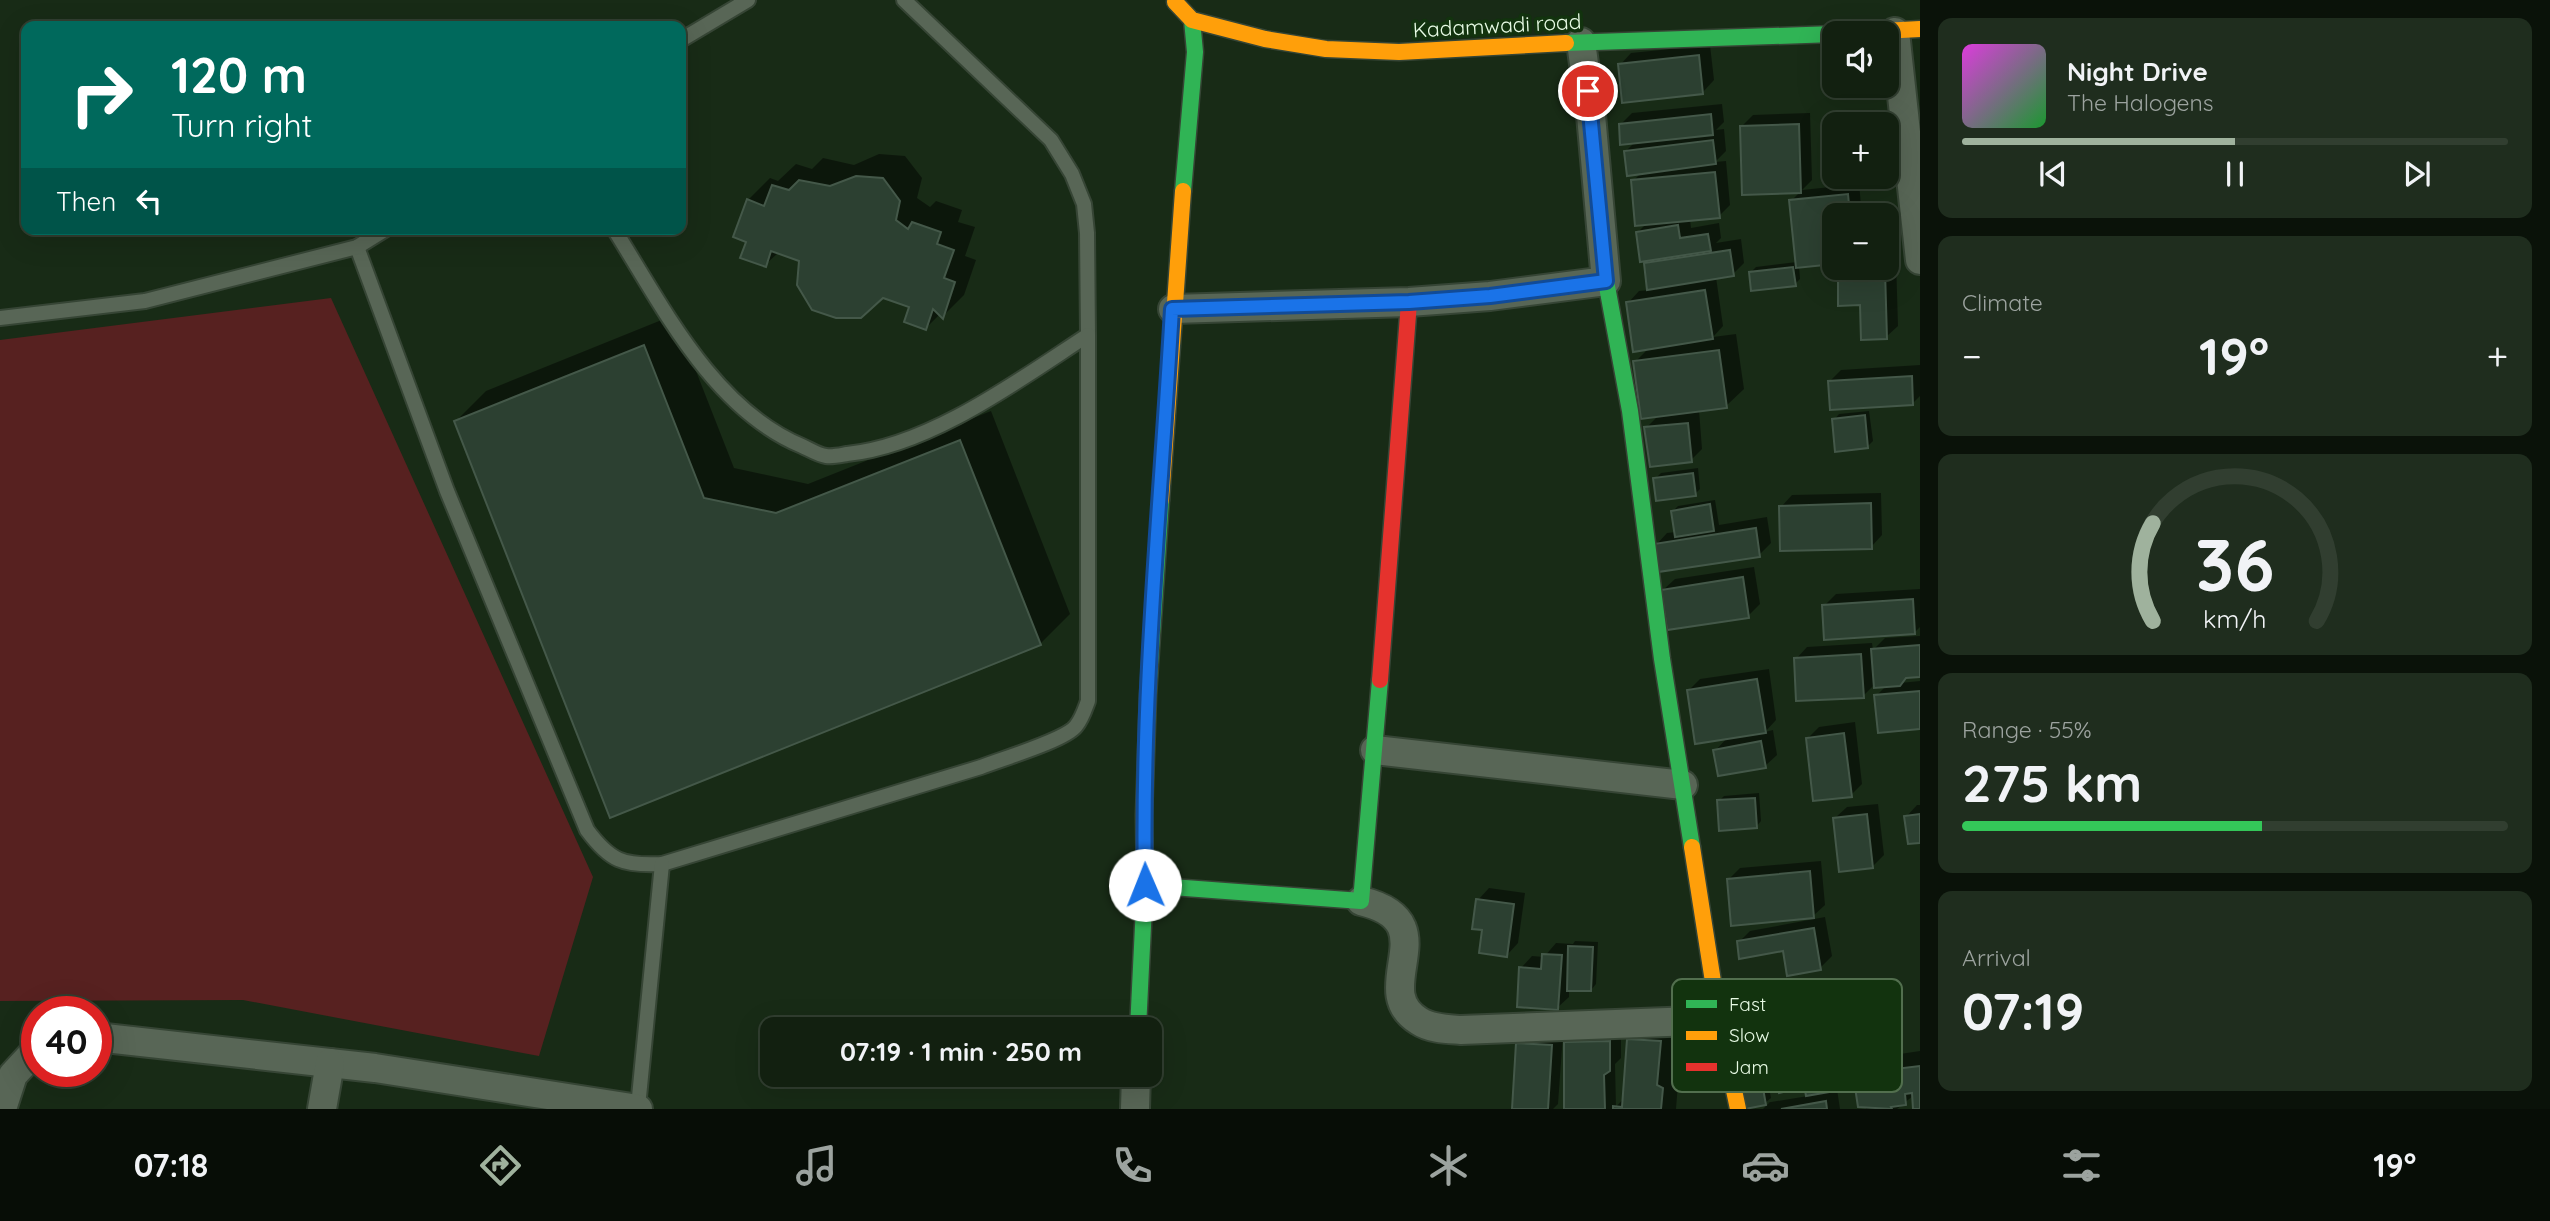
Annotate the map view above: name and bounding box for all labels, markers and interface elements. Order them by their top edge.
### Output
street label: Kadamwadi road [1412,8,1582,42]
map controls [1822,21,1899,280]
button: sound [1822,21,1899,98]
text: 120 m [171,44,307,105]
icon: right [56,49,147,140]
text: Night Drive [2067,55,2208,88]
pin [1558,61,1618,121]
icon: arrive [1569,72,1607,110]
text: The Halogens [2067,88,2214,117]
text: Turn right [171,105,312,145]
button: + [1822,112,1899,189]
icon: previous [2034,155,2072,193]
icon: pause [2216,155,2254,193]
icon: next [2398,155,2436,193]
icon: left [130,182,168,220]
text: Then [56,185,116,218]
button: − [1822,203,1899,280]
text: Climate [1962,288,2043,317]
text: 19° [2199,323,2269,388]
text: − [1962,332,1982,380]
text: + [2487,332,2508,380]
text: 36 [2195,518,2275,609]
text: km/h [2203,602,2267,633]
text: Range · 55% [1962,715,2092,744]
text: 275 km [1962,750,2142,815]
position arrow [1108,848,1182,922]
text: Arrival [1962,943,2031,972]
text: 07:19 [1962,978,2084,1043]
legend [1672,979,1902,1092]
text: Fast [1729,992,1766,1016]
speed limit sign: 40 [21,996,112,1087]
text: Slow [1729,1023,1770,1047]
text: 07:19 · 1 min · 250 m [840,1035,1082,1068]
text: Jam [1729,1055,1769,1079]
icon: directions [476,1141,525,1190]
icon: music [792,1141,841,1190]
icon: phone [1108,1141,1157,1190]
icon: climate [1424,1141,1473,1190]
icon: car [1741,1141,1790,1190]
icon: filters [2057,1141,2106,1190]
text: 07:18 [134,1145,208,1185]
text: 19° [2373,1145,2416,1185]

